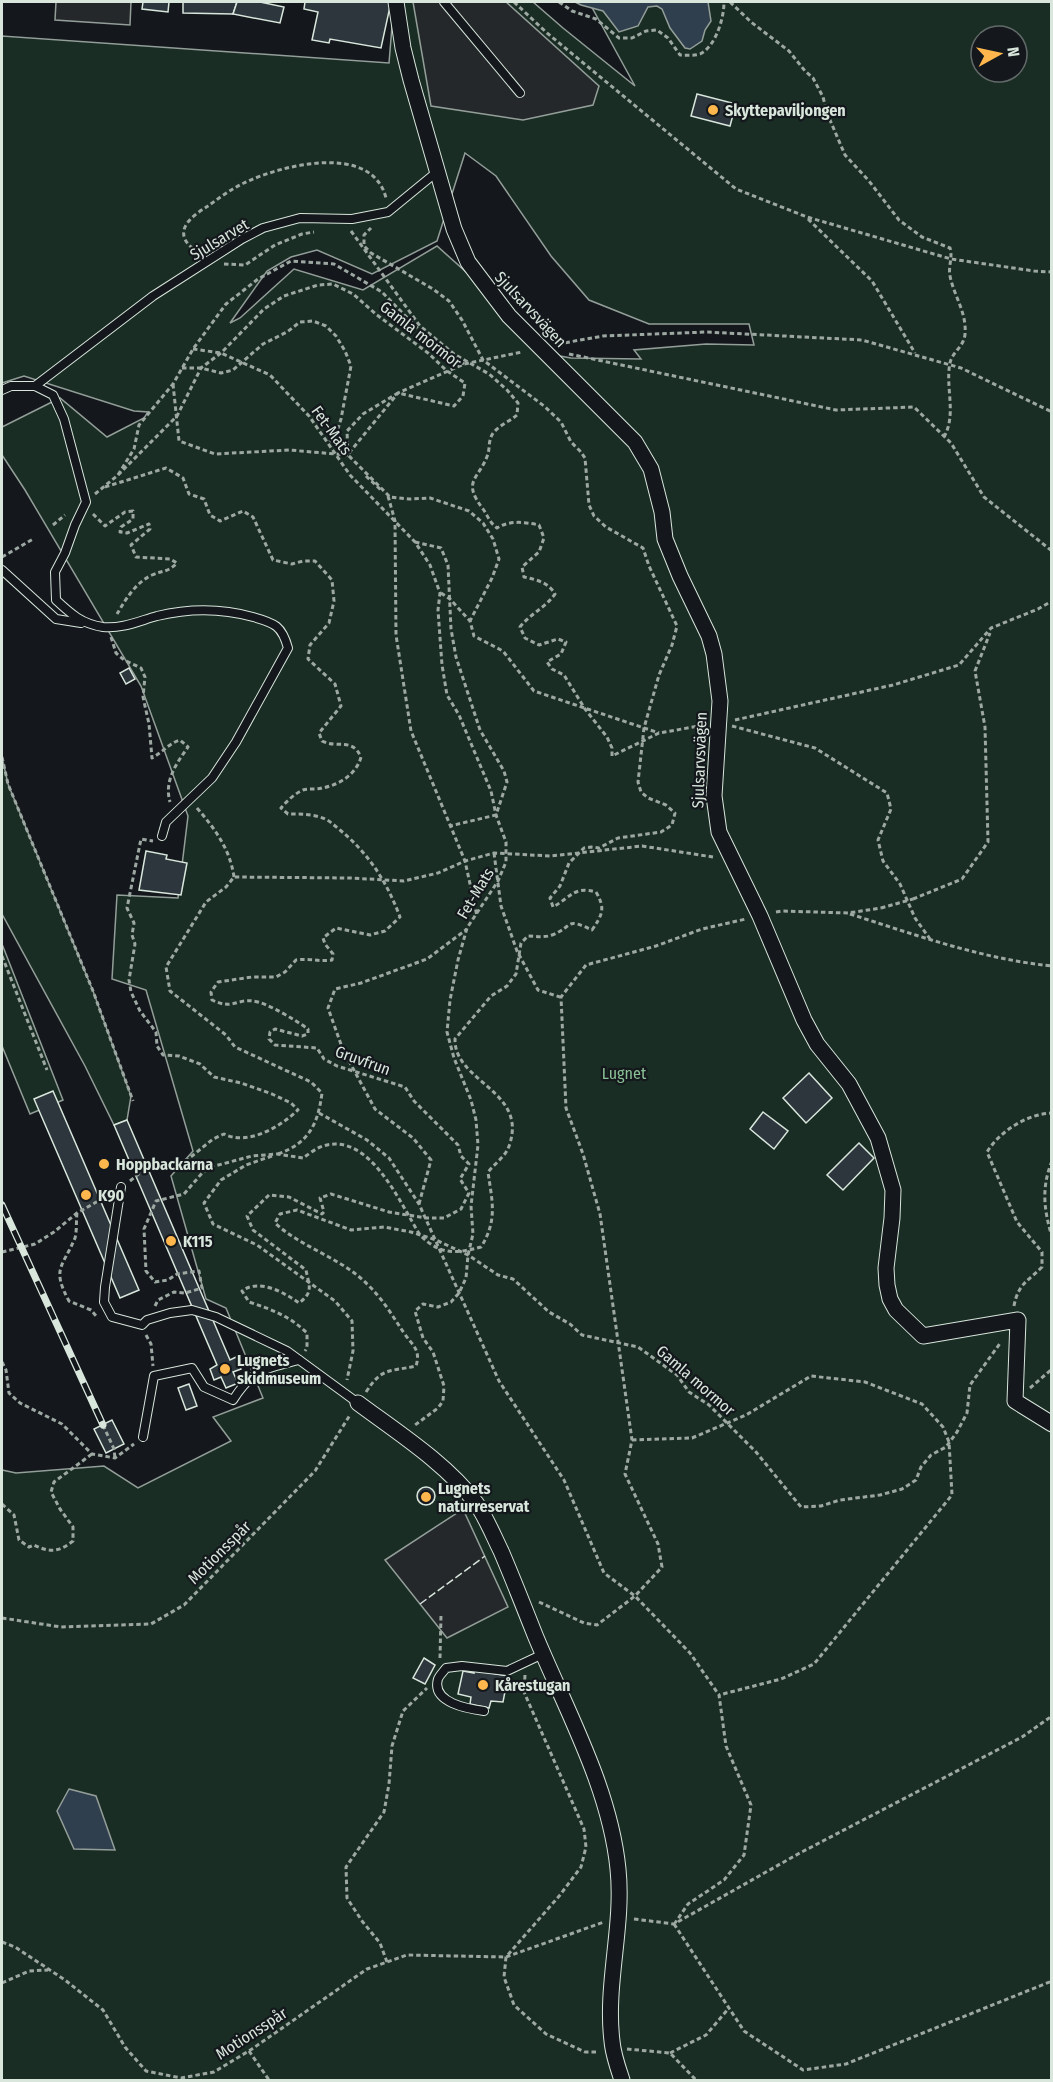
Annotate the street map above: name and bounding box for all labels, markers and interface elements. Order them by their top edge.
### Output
north arrow [969,24,1029,84]
text: N [1003,46,1023,58]
place label: Skyttepaviljongen [725,101,846,120]
marker: Skyttepaviljongen [706,103,720,117]
street label: Sjulsarvet [187,214,253,264]
street label: Sjulsarvsvägen [491,268,570,351]
street label: Gamla mormor [376,297,465,372]
street label: Fet-Mats [307,402,356,459]
street label: Sjulsarvsvägen [688,711,711,809]
street label: Fet-Mats [453,864,498,922]
street label: Gruvfrun [333,1042,393,1079]
park label: Lugnet [602,1064,647,1083]
place label: Hoppbackarna [116,1155,213,1174]
marker: Hoppbackarna [97,1157,111,1171]
place label: K90 [98,1186,124,1205]
marker: K90 [79,1188,93,1202]
place label: K115 [183,1232,213,1251]
marker: K115 [164,1234,178,1248]
street label: Gamla mormor [653,1341,739,1420]
place label: Lugnets skidmuseum [237,1351,321,1388]
marker: Lugnets skidmuseum [218,1362,232,1376]
place label: Lugnets naturreservat [438,1479,530,1516]
marker: Lugnets naturreservat [419,1490,433,1504]
street label: Motionsspår [184,1517,255,1588]
place label: Kårestugan [495,1676,571,1695]
marker: Kårestugan [476,1678,490,1692]
street label: Motionsspår [212,2003,291,2063]

